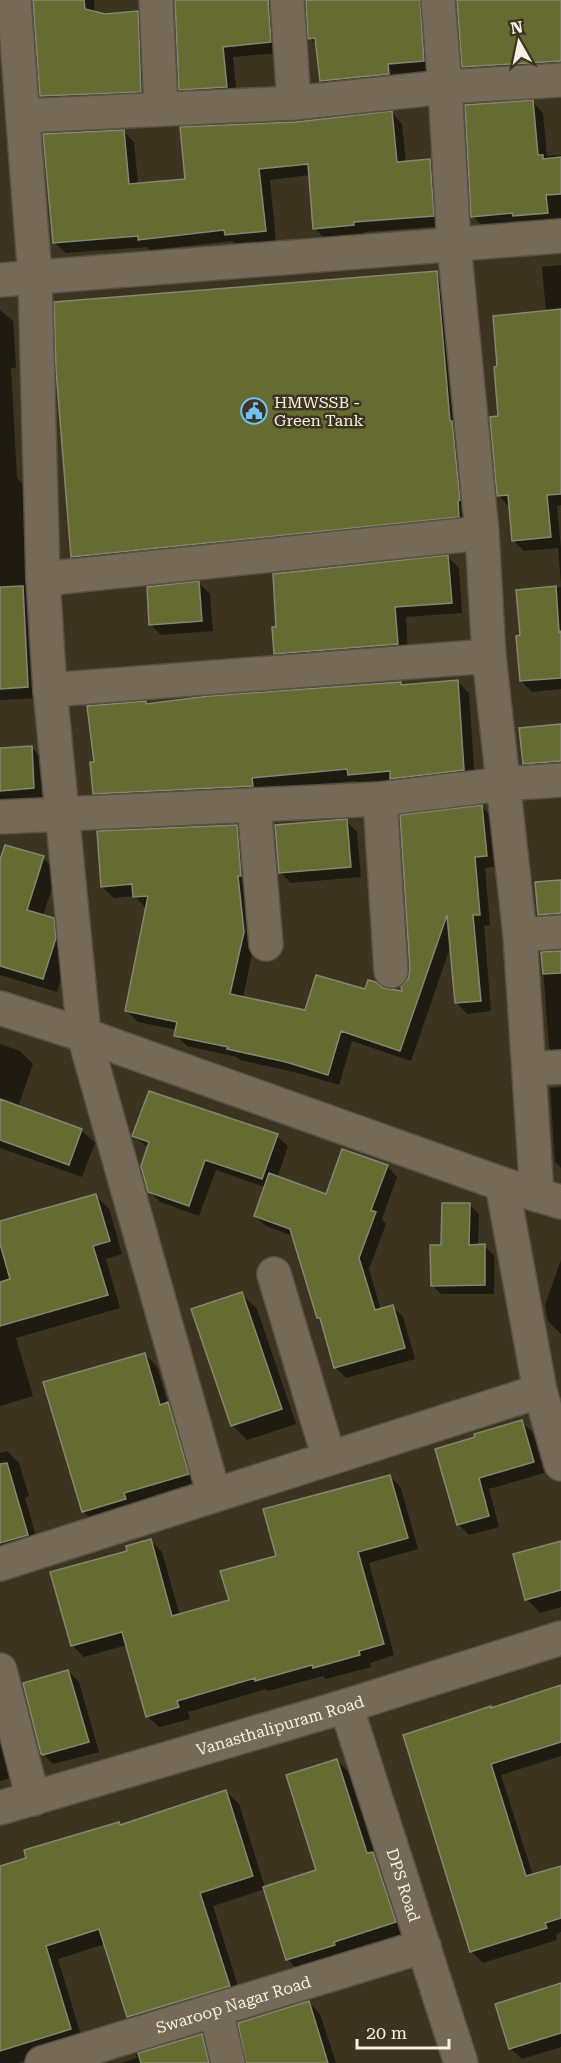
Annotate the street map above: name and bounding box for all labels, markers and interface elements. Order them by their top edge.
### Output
north arrow [489,12,549,72]
text: N [509,17,524,38]
place label: HMWSSB - Green Tank [274,393,364,430]
public building icon: HMWSSB - Green Tank [239,396,269,426]
street label: Vanasthalipuram Road [194,1691,366,1759]
street label: DPS Road [383,1846,424,1924]
street label: Swaroop Nagar Road [153,1972,313,2037]
scale bar [357,2012,448,2050]
text: 20 m [366,2022,407,2043]

